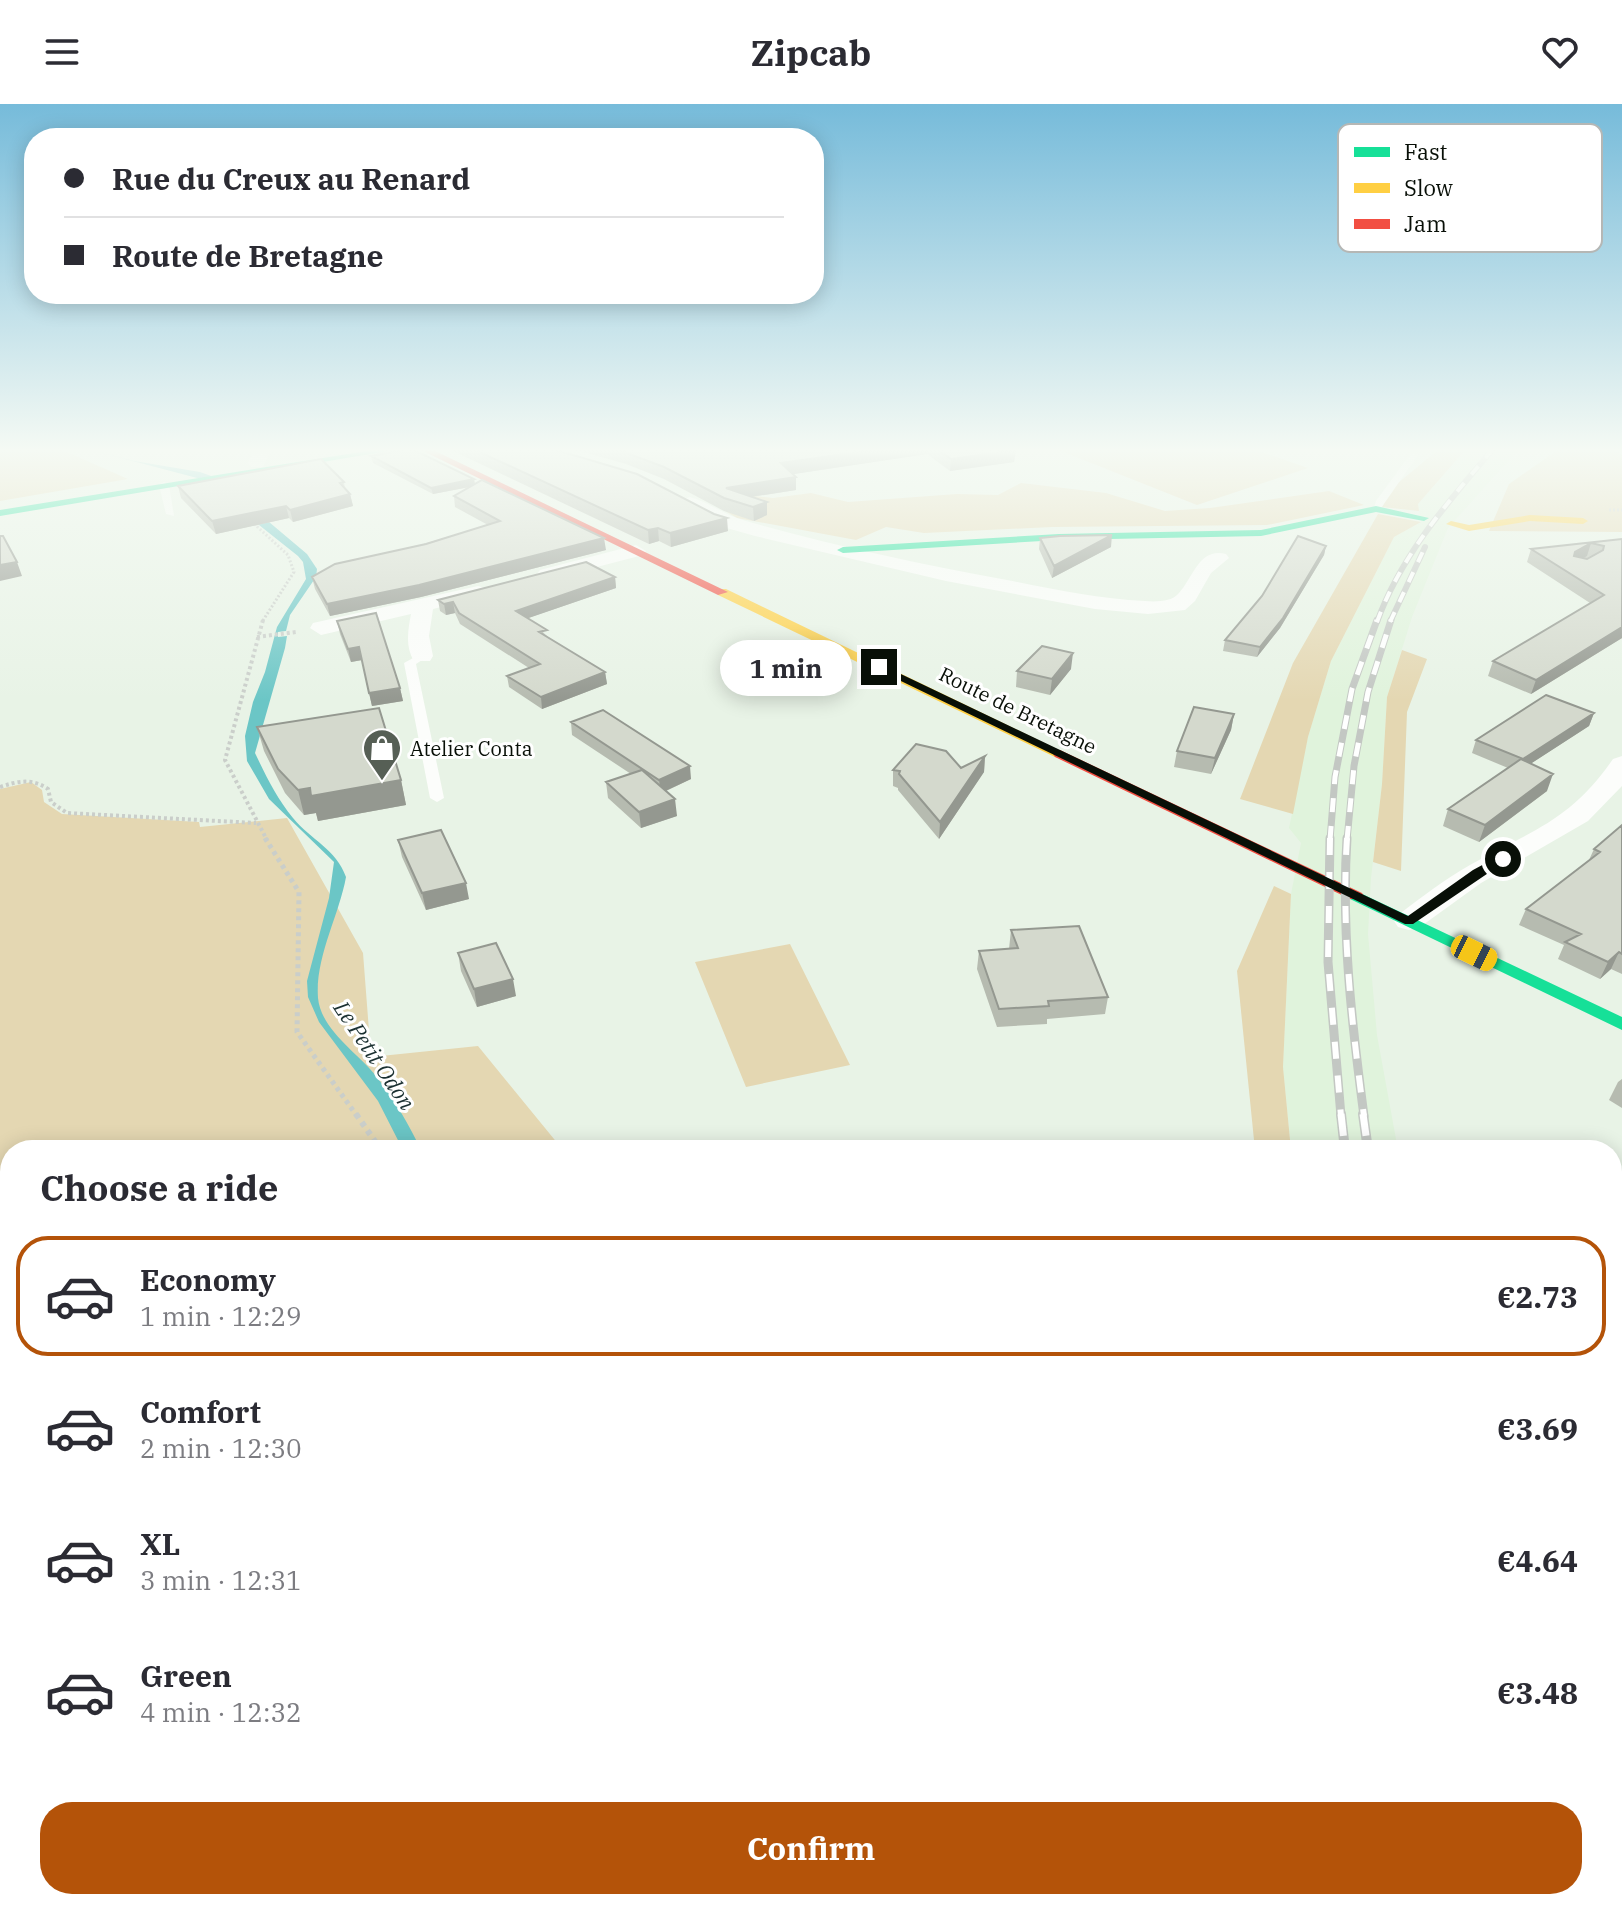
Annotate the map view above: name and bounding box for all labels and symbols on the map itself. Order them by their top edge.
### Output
legend [1338,124,1602,252]
text: Fast [1404,137,1447,166]
text: Slow [1404,173,1453,202]
text: Jam [1404,209,1447,238]
callout: 1 min [719,639,851,695]
route end [861,649,897,685]
street label: Route de Bretagne [935,660,1101,760]
shop icon: Atelier Conta [361,727,403,782]
place label: Atelier Conta [410,735,533,762]
route start [1485,841,1521,877]
car [1447,932,1501,974]
water label: Le Petit Odon [327,994,422,1116]

